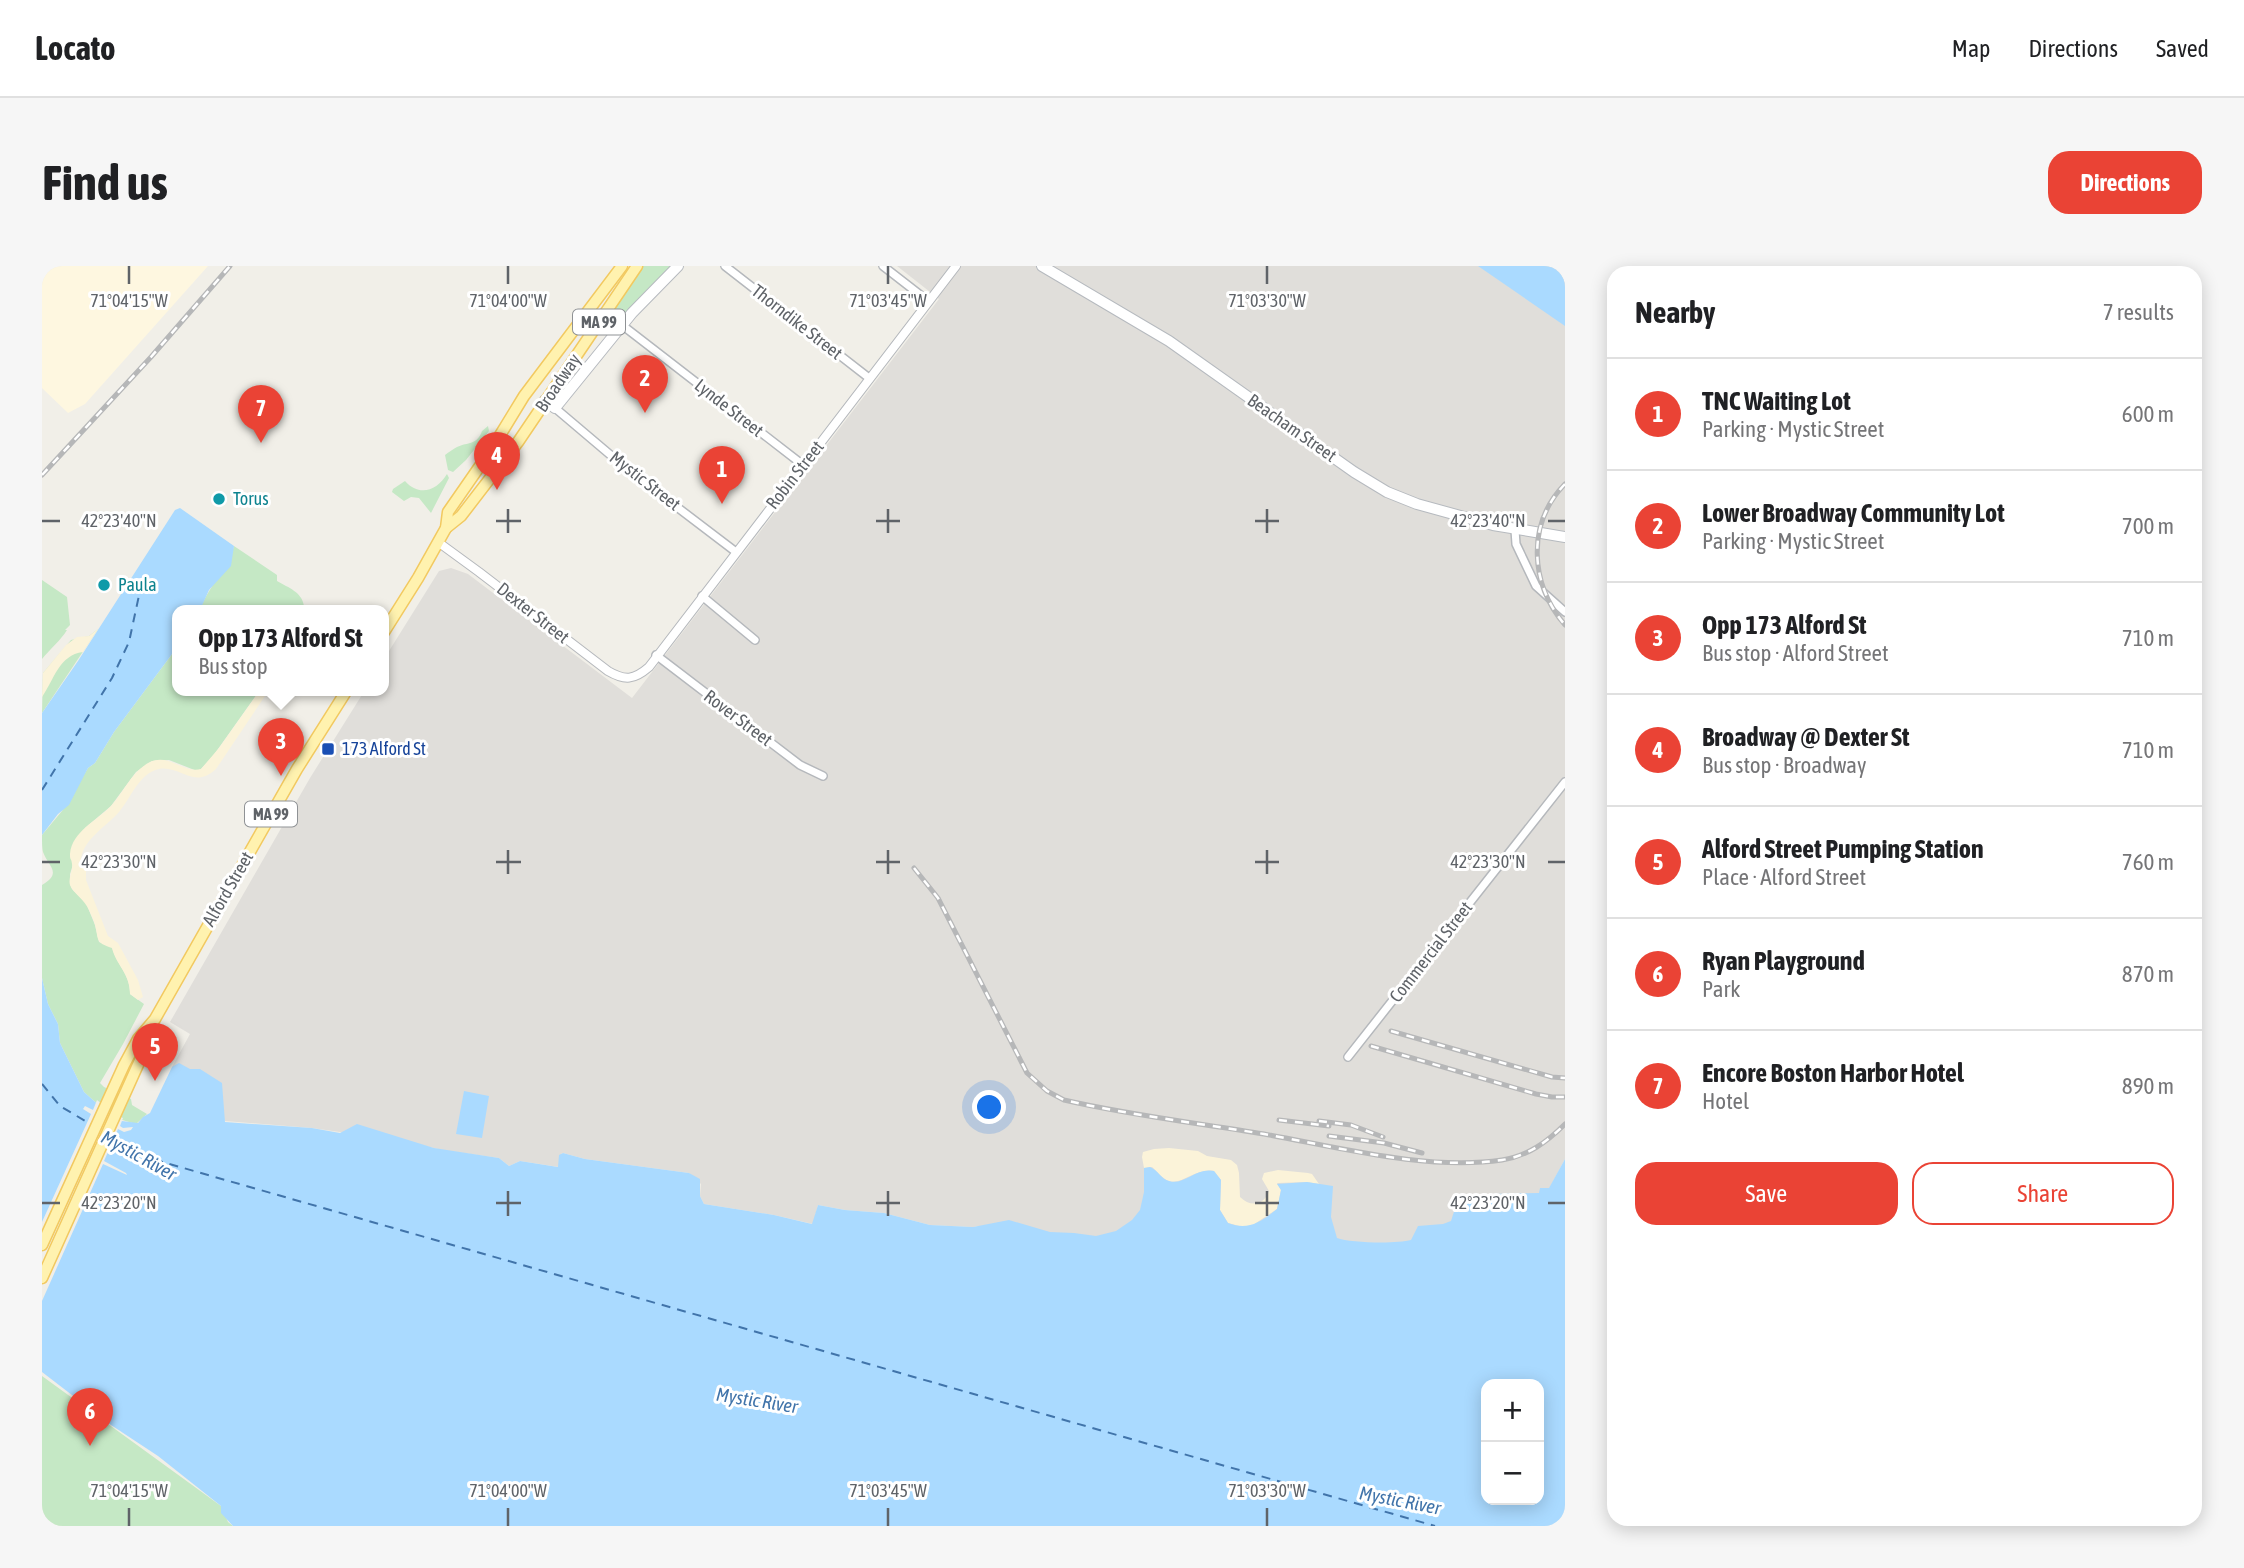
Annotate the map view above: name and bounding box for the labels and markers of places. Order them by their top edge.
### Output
pin: 2 [622,355,668,413]
pin: 7 [238,385,284,443]
pin: 4 [474,432,520,490]
pin: 1 [699,446,745,504]
place label: Torus [233,488,269,509]
marker: Torus [211,491,227,507]
place label: Paula [118,574,157,595]
marker: Paula [96,577,112,593]
pin: 3 [258,718,304,776]
place label: 173 Alford St [342,738,426,759]
marker: 173 Alford St [320,741,336,757]
pin: 5 [132,1023,178,1081]
pin: 6 [67,1388,113,1446]

